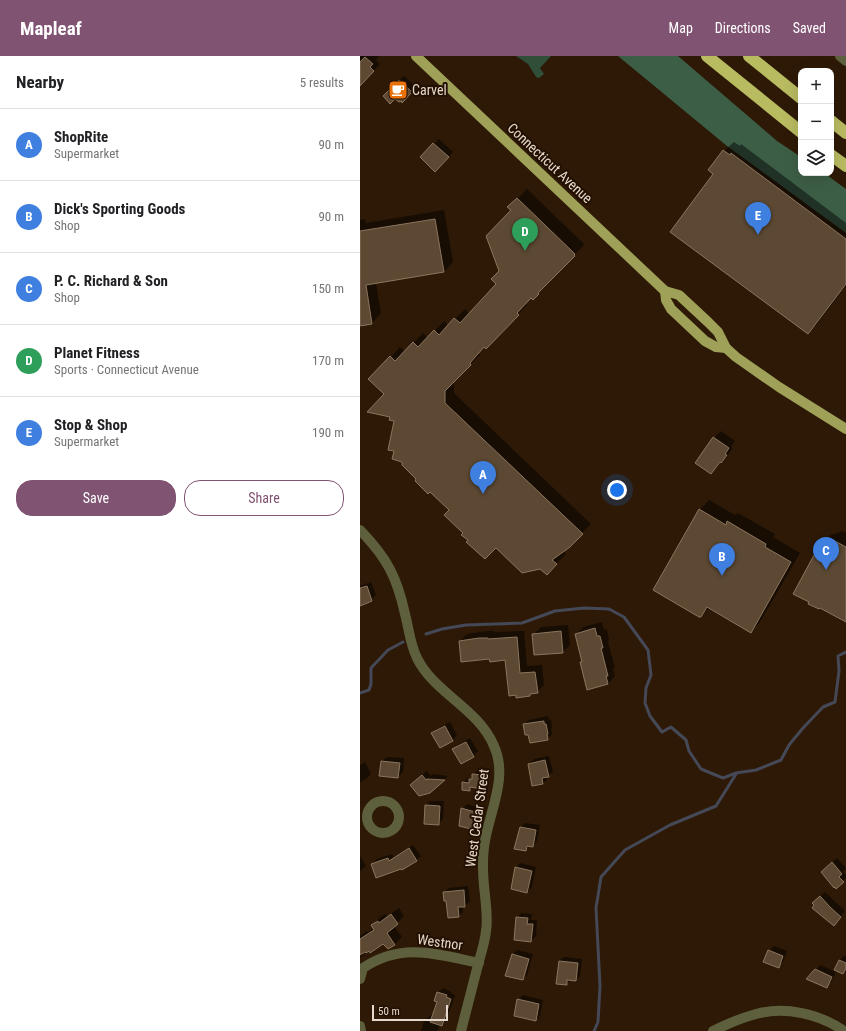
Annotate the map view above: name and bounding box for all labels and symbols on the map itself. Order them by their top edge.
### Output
cafe icon: Carvel [387,79,409,101]
place label: Carvel [412,82,447,98]
street label: Connecticut Avenue [504,120,596,207]
pin: E [745,202,771,235]
pin: D [512,218,538,251]
pin: A [470,461,496,494]
your location [607,480,627,500]
pin: C [813,537,839,570]
pin: B [709,543,735,576]
street label: West Cedar Street [462,768,492,868]
street label: Westnor [416,931,464,953]
scale bar [372,1003,448,1022]

